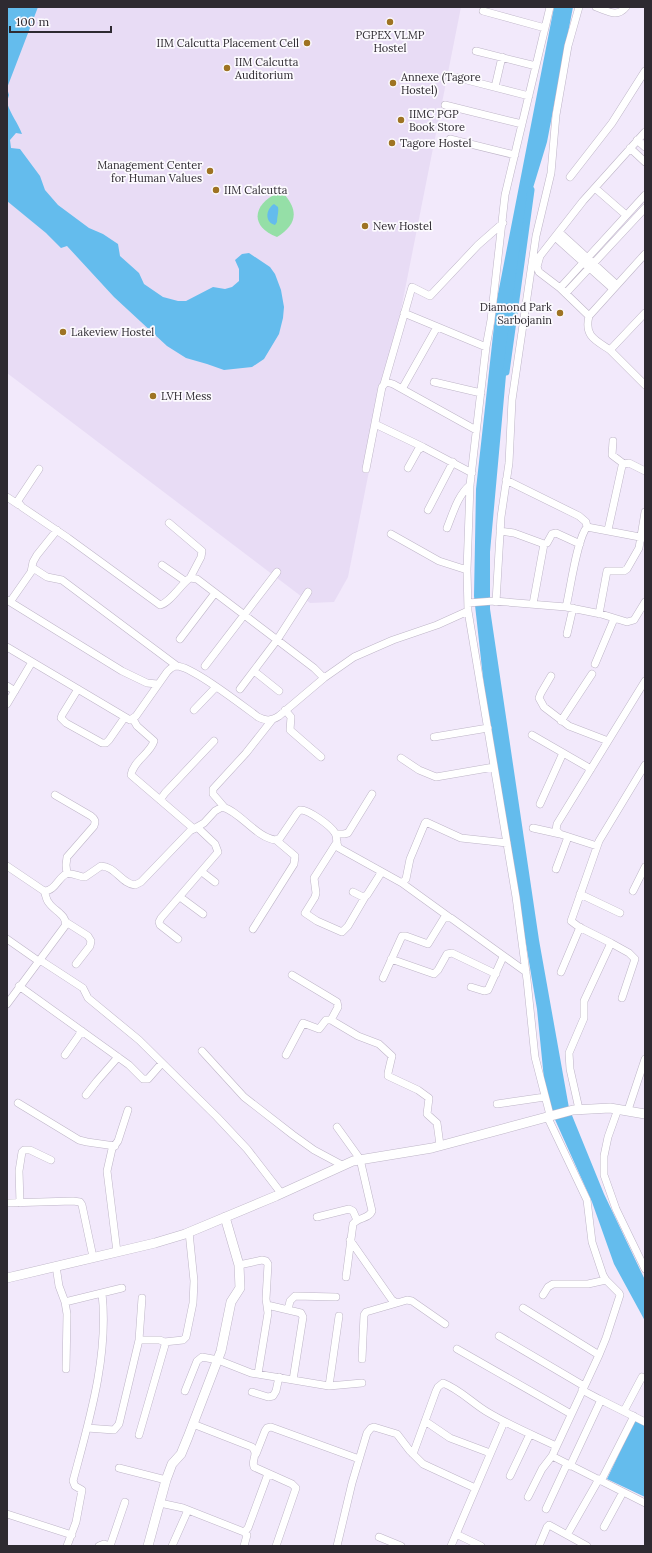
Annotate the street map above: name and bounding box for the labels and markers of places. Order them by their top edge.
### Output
marker: PGPEX VLMP Hostel [385,17,395,27]
place label: PGPEX VLMP Hostel [356,28,425,55]
place label: IIM Calcutta Placement Cell [156,36,299,50]
marker: IIM Calcutta Placement Cell [302,38,312,48]
place label: IIM Calcutta Auditorium [234,55,299,82]
marker: IIM Calcutta Auditorium [222,63,232,73]
place label: Annexe (Tagore Hostel) [400,70,481,98]
marker: Annexe (Tagore Hostel) [388,78,398,88]
place label: IIMC PGP Book Store [409,107,465,134]
marker: IIMC PGP Book Store [396,115,406,125]
place label: Tagore Hostel [400,136,472,150]
marker: Tagore Hostel [387,138,397,148]
place label: Management Center for Human Values [97,158,202,185]
marker: Management Center for Human Values [205,166,215,176]
place label: IIM Calcutta [224,183,288,197]
marker: IIM Calcutta [211,185,221,195]
place label: New Hostel [373,219,432,233]
marker: New Hostel [360,221,370,231]
place label: Diamond Park Sarbojanin [480,300,552,327]
marker: Diamond Park Sarbojanin [555,308,565,318]
place label: Lakeview Hostel [71,325,154,339]
marker: Lakeview Hostel [58,327,68,337]
place label: LVH Mess [161,389,211,403]
marker: LVH Mess [148,391,158,401]

